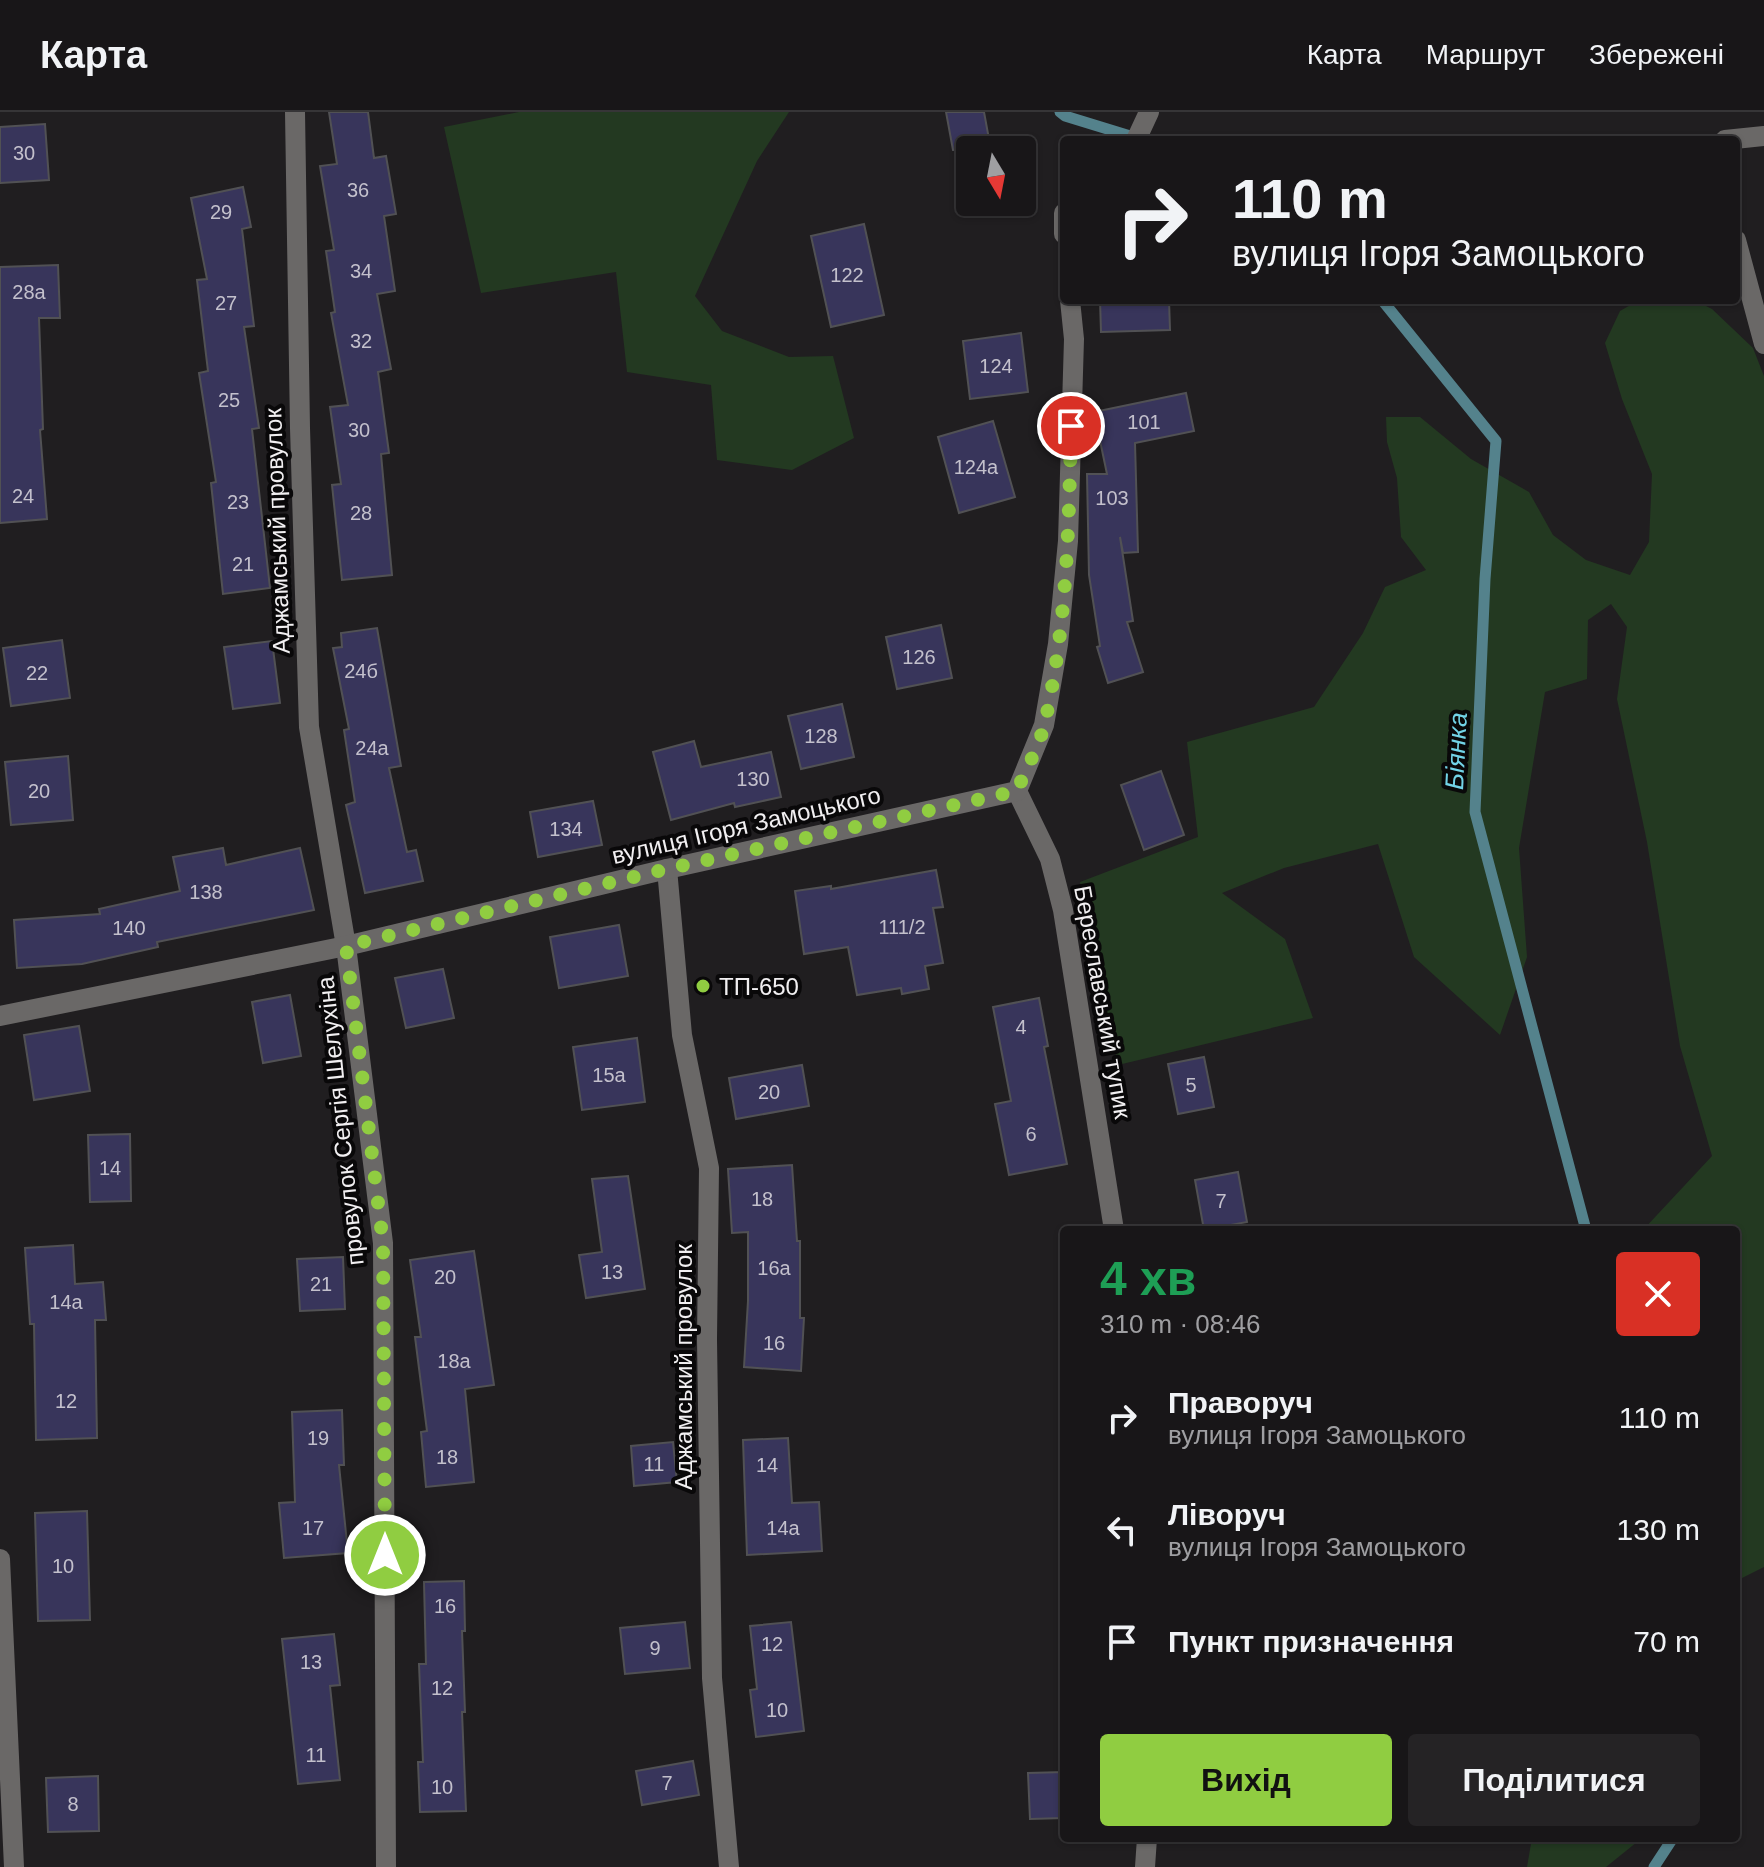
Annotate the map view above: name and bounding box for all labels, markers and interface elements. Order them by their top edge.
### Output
text: Карта [40,34,147,76]
text: Карта [1307,39,1382,70]
text: Маршрут [1426,39,1545,70]
text: Збережені [1589,39,1724,70]
north arrow [956,136,1036,216]
map controls [956,136,1036,216]
house number: 30 [13,142,35,164]
text: 110 m [1232,167,1388,230]
icon: right [1100,168,1204,272]
house number: 36 [347,179,369,201]
house number: 29 [210,201,232,223]
text: вулиця Ігоря Замоцького [1232,233,1645,274]
house number: 34 [350,260,372,282]
house number: 122 [830,264,864,286]
house number: 28а [12,281,47,303]
house number: 27 [215,292,237,314]
house number: 32 [350,330,372,352]
house number: 124 [979,355,1013,377]
house number: 25 [218,389,240,411]
pin [1037,392,1105,460]
icon: arrive [1049,404,1093,448]
street label: Аджамський провулок [259,407,295,654]
house number: 101 [1127,411,1161,433]
house number: 30 [348,419,370,441]
house number: 124а [954,456,999,478]
house number: 24 [12,485,34,507]
house number: 103 [1095,487,1129,509]
house number: 23 [227,491,249,513]
house number: 28 [350,502,372,524]
house number: 21 [232,553,254,575]
house number: 126 [902,646,936,668]
house number: 24б [344,660,378,682]
house number: 22 [26,662,48,684]
water label: Біянка [1439,711,1473,791]
house number: 128 [804,725,838,747]
house number: 24а [355,737,390,759]
house number: 130 [736,768,770,790]
house number: 20 [28,780,50,802]
street label: вулиця Ігоря Замоцького [609,781,883,869]
house number: 134 [549,818,583,840]
house number: 138 [189,881,223,903]
street label: Береславський тупик [1069,883,1137,1121]
house number: 111/2 [878,916,926,938]
house number: 140 [112,917,146,939]
place label: ТП-650 [719,973,799,1000]
street label: провулок Сергія Шелухіна [311,975,369,1267]
marker: ТП-650 [694,977,712,995]
house number: 4 [1015,1016,1027,1038]
house number: 15а [592,1064,627,1086]
house number: 5 [1185,1074,1197,1096]
house number: 20 [758,1081,780,1103]
house number: 6 [1025,1123,1037,1145]
house number: 14 [99,1157,121,1179]
house number: 18 [751,1188,773,1210]
house number: 7 [1215,1190,1227,1212]
street label: Аджамський провулок [670,1244,697,1490]
text: 4 хв [1100,1252,1196,1305]
button: close [1616,1252,1700,1336]
house number: 16а [757,1257,792,1279]
house number: 13 [601,1261,623,1283]
house number: 20 [434,1266,456,1288]
house number: 21 [310,1273,332,1295]
house number: 14а [49,1291,84,1313]
text: 310 m · 08:46 [1100,1309,1260,1339]
house number: 16 [763,1332,785,1354]
house number: 18а [437,1350,472,1372]
text: Праворуч [1168,1386,1313,1419]
house number: 12 [55,1390,77,1412]
icon: right [1100,1396,1144,1440]
text: 110 m [1619,1401,1700,1434]
text: вулиця Ігоря Замоцького [1168,1420,1466,1450]
house number: 19 [307,1427,329,1449]
house number: 18 [436,1446,458,1468]
house number: 11 [644,1453,664,1475]
house number: 14 [756,1454,778,1476]
text: Ліворуч [1168,1498,1286,1531]
icon: left [1100,1508,1144,1552]
position arrow [343,1513,427,1597]
text: 130 m [1617,1513,1700,1546]
house number: 17 [302,1517,324,1539]
house number: 14а [766,1517,801,1539]
text: вулиця Ігоря Замоцького [1168,1532,1466,1562]
house number: 10 [52,1555,74,1577]
house number: 16 [434,1595,456,1617]
icon: arrive [1100,1620,1144,1664]
text: Пункт призначення [1168,1625,1454,1658]
text: 70 m [1633,1625,1700,1658]
house number: 12 [761,1633,783,1655]
house number: 9 [649,1637,661,1659]
house number: 13 [300,1651,322,1673]
house number: 12 [431,1677,453,1699]
house number: 10 [766,1699,788,1721]
button: Вихід [1100,1734,1392,1826]
button: Поділитися [1408,1734,1700,1826]
house number: 11 [306,1744,326,1766]
house number: 7 [661,1772,673,1794]
house number: 10 [431,1776,453,1798]
house number: 8 [67,1793,79,1815]

